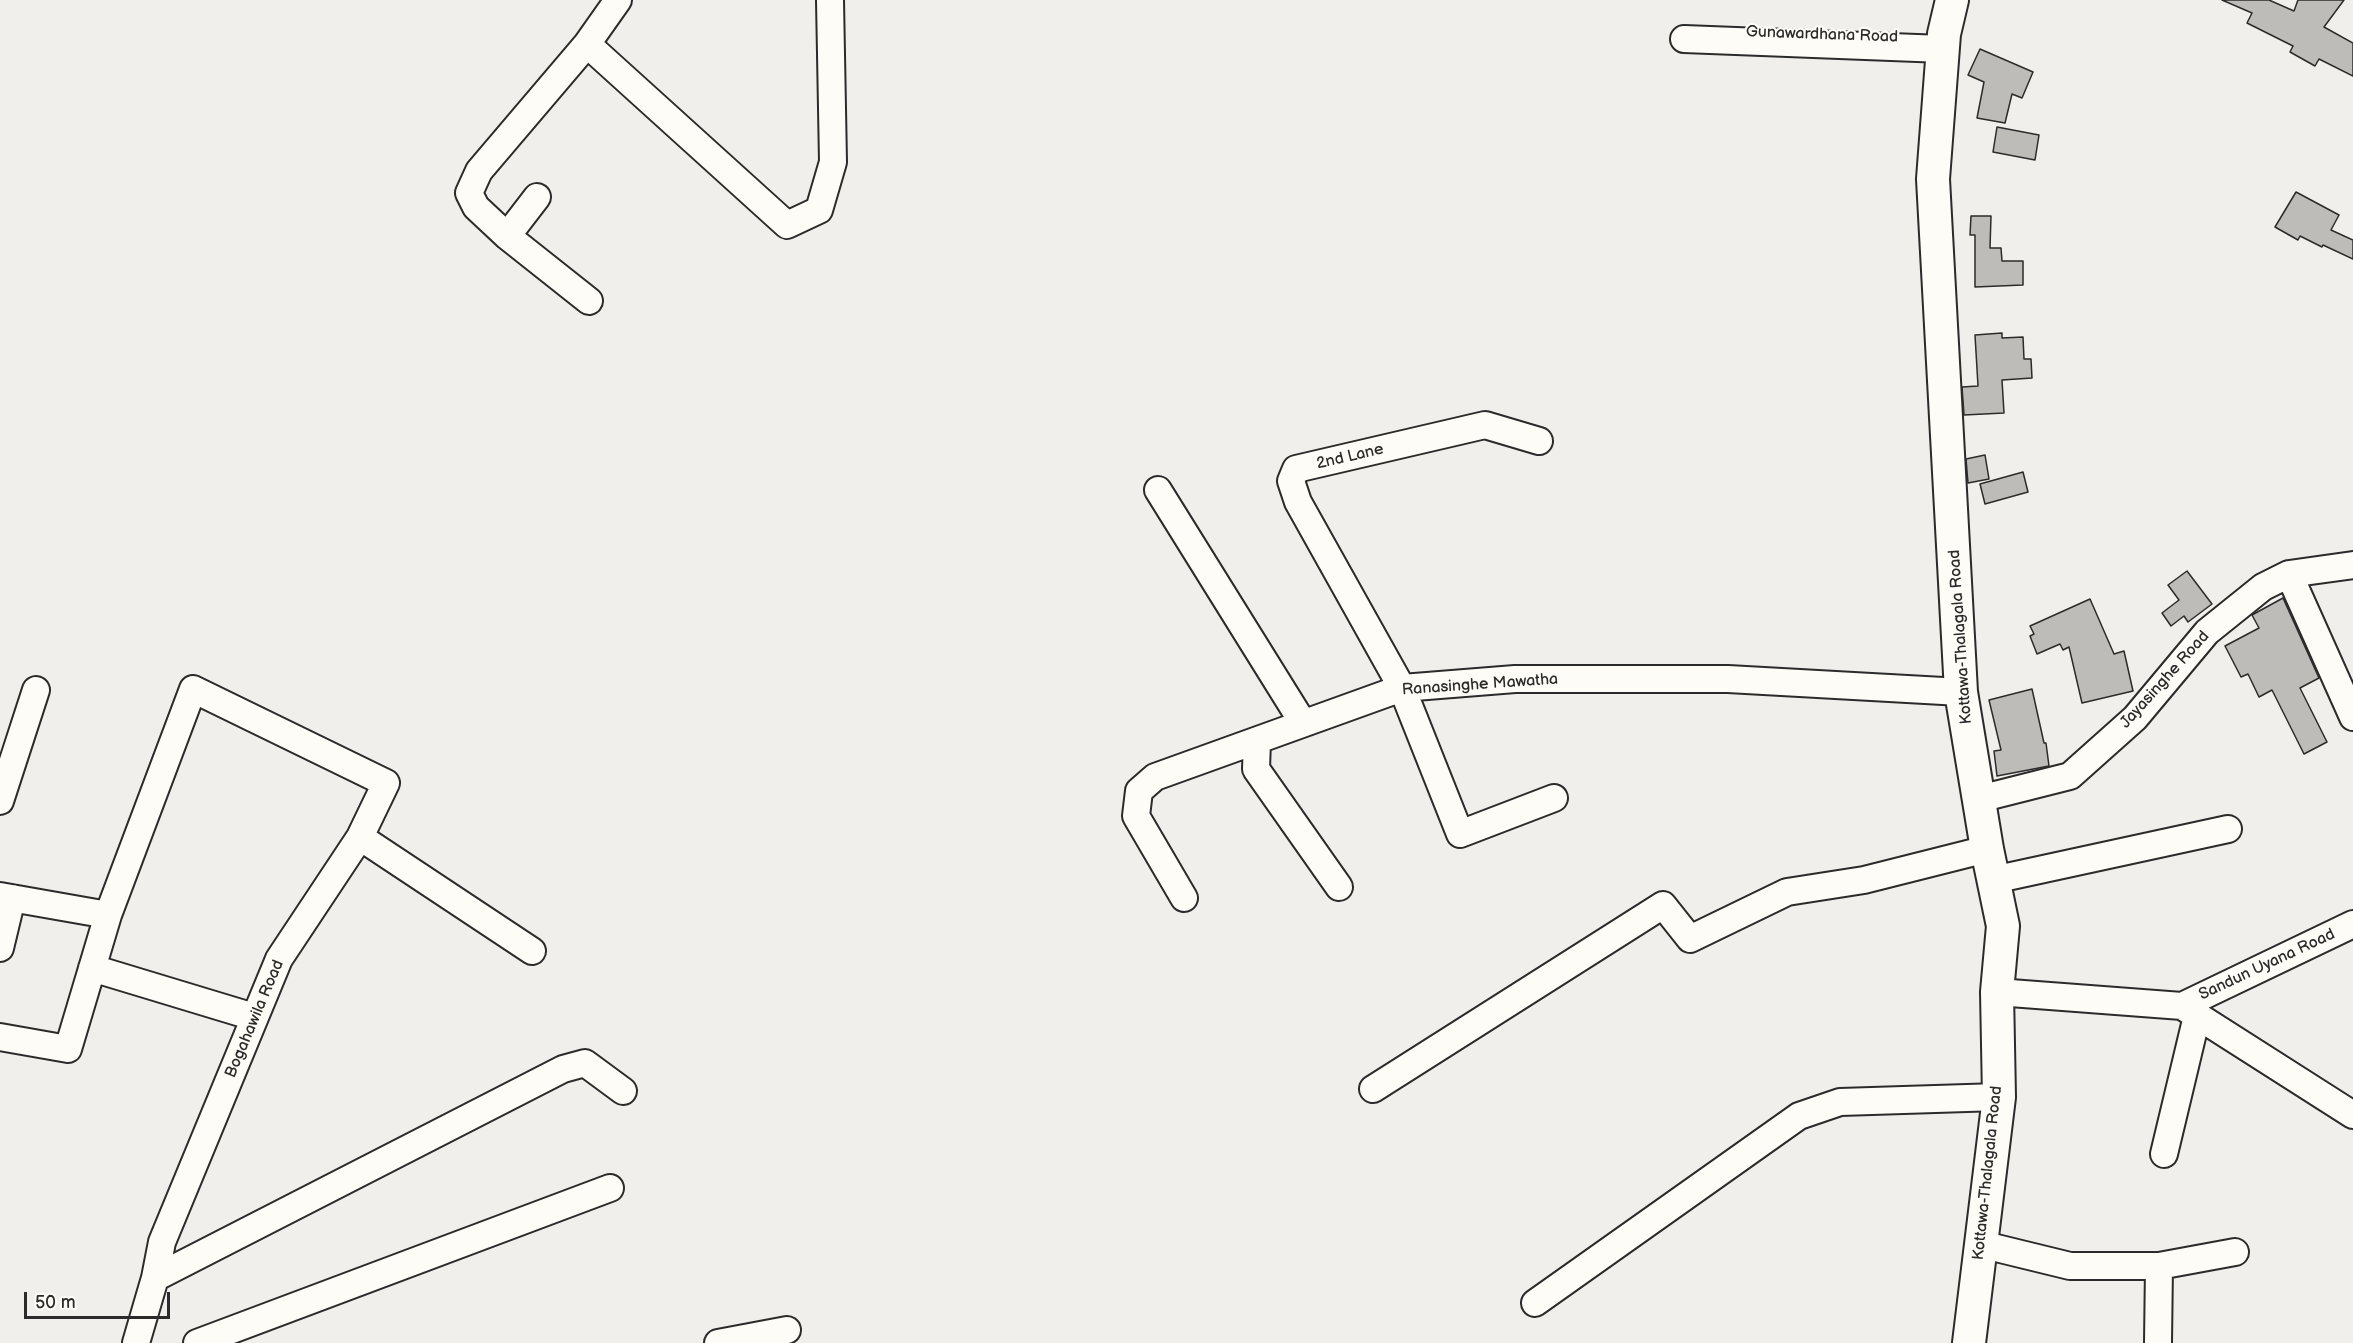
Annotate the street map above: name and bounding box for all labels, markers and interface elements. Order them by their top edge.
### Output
street label: Gunawardhana Road [1746,23,1898,47]
street label: 2nd Lane [1315,440,1385,474]
street label: Kottawa-Thalagala Road [1945,549,1977,725]
street label: Jayasinghe Road [2116,627,2214,733]
street label: Ranasinghe Mawatha [1401,670,1559,700]
street label: Sandun Uyana Road [2196,925,2338,1005]
street label: Bogahawila Road [221,957,289,1081]
street label: Kottawa-Thalagala Road [1969,1085,2007,1261]
scale bar [27,1280,172,1318]
text: 50 m [35,1292,76,1313]

